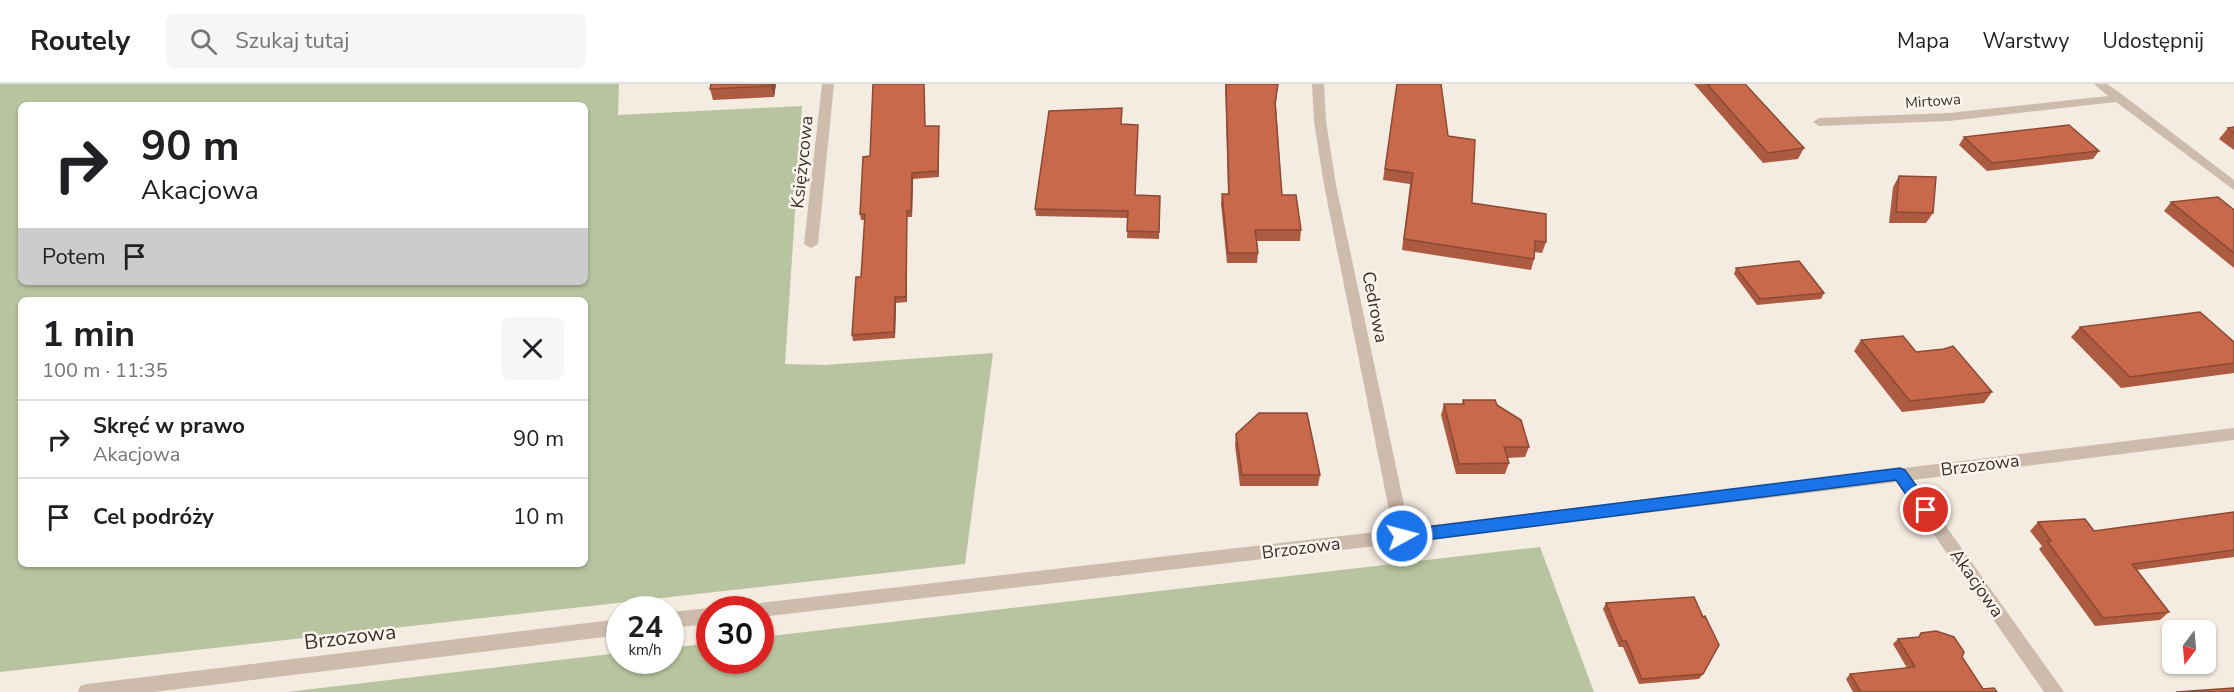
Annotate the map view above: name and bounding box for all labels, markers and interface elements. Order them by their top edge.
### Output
search box [166,14,586,68]
text: Routely [30,22,130,60]
icon: search [187,25,220,58]
text: Szukaj tutaj [235,26,349,56]
text: Mapa [1897,27,1950,55]
text: Warstwy [1983,27,2069,55]
text: Udostępnij [2102,27,2204,55]
street label: Mirtowa [1904,89,1962,113]
street label: Księżycowa [785,114,819,210]
text: 90 m [141,118,240,175]
icon: right [42,126,120,204]
text: Akacjowa [141,172,259,209]
icon: arrive [118,240,151,273]
text: Potem [42,242,106,272]
street label: Cedrowa [1356,269,1394,345]
text: 1 min [42,310,135,359]
button: close [501,317,564,380]
text: 100 m · 11:35 [42,357,168,384]
text: Skręć w prawo [93,411,245,441]
icon: right [42,423,75,456]
text: 90 m [513,424,564,454]
text: Akacjowa [93,441,180,468]
street label: Brzozowa [1939,448,2021,482]
pin [1900,484,1951,535]
icon: arrive [1909,493,1942,526]
icon: arrive [42,501,75,534]
text: Cel podróży [93,502,214,532]
text: 10 m [513,502,564,532]
position arrow [1370,504,1434,568]
street label: Brzozowa [1260,531,1342,565]
street label: Akacjowa [1945,544,2009,622]
speed limit sign: 30 [696,596,774,674]
text: 24 [627,607,663,648]
street label: Brzozowa [302,617,398,657]
north arrow [2162,620,2216,674]
map controls [2162,620,2216,674]
text: km/h [628,640,662,660]

